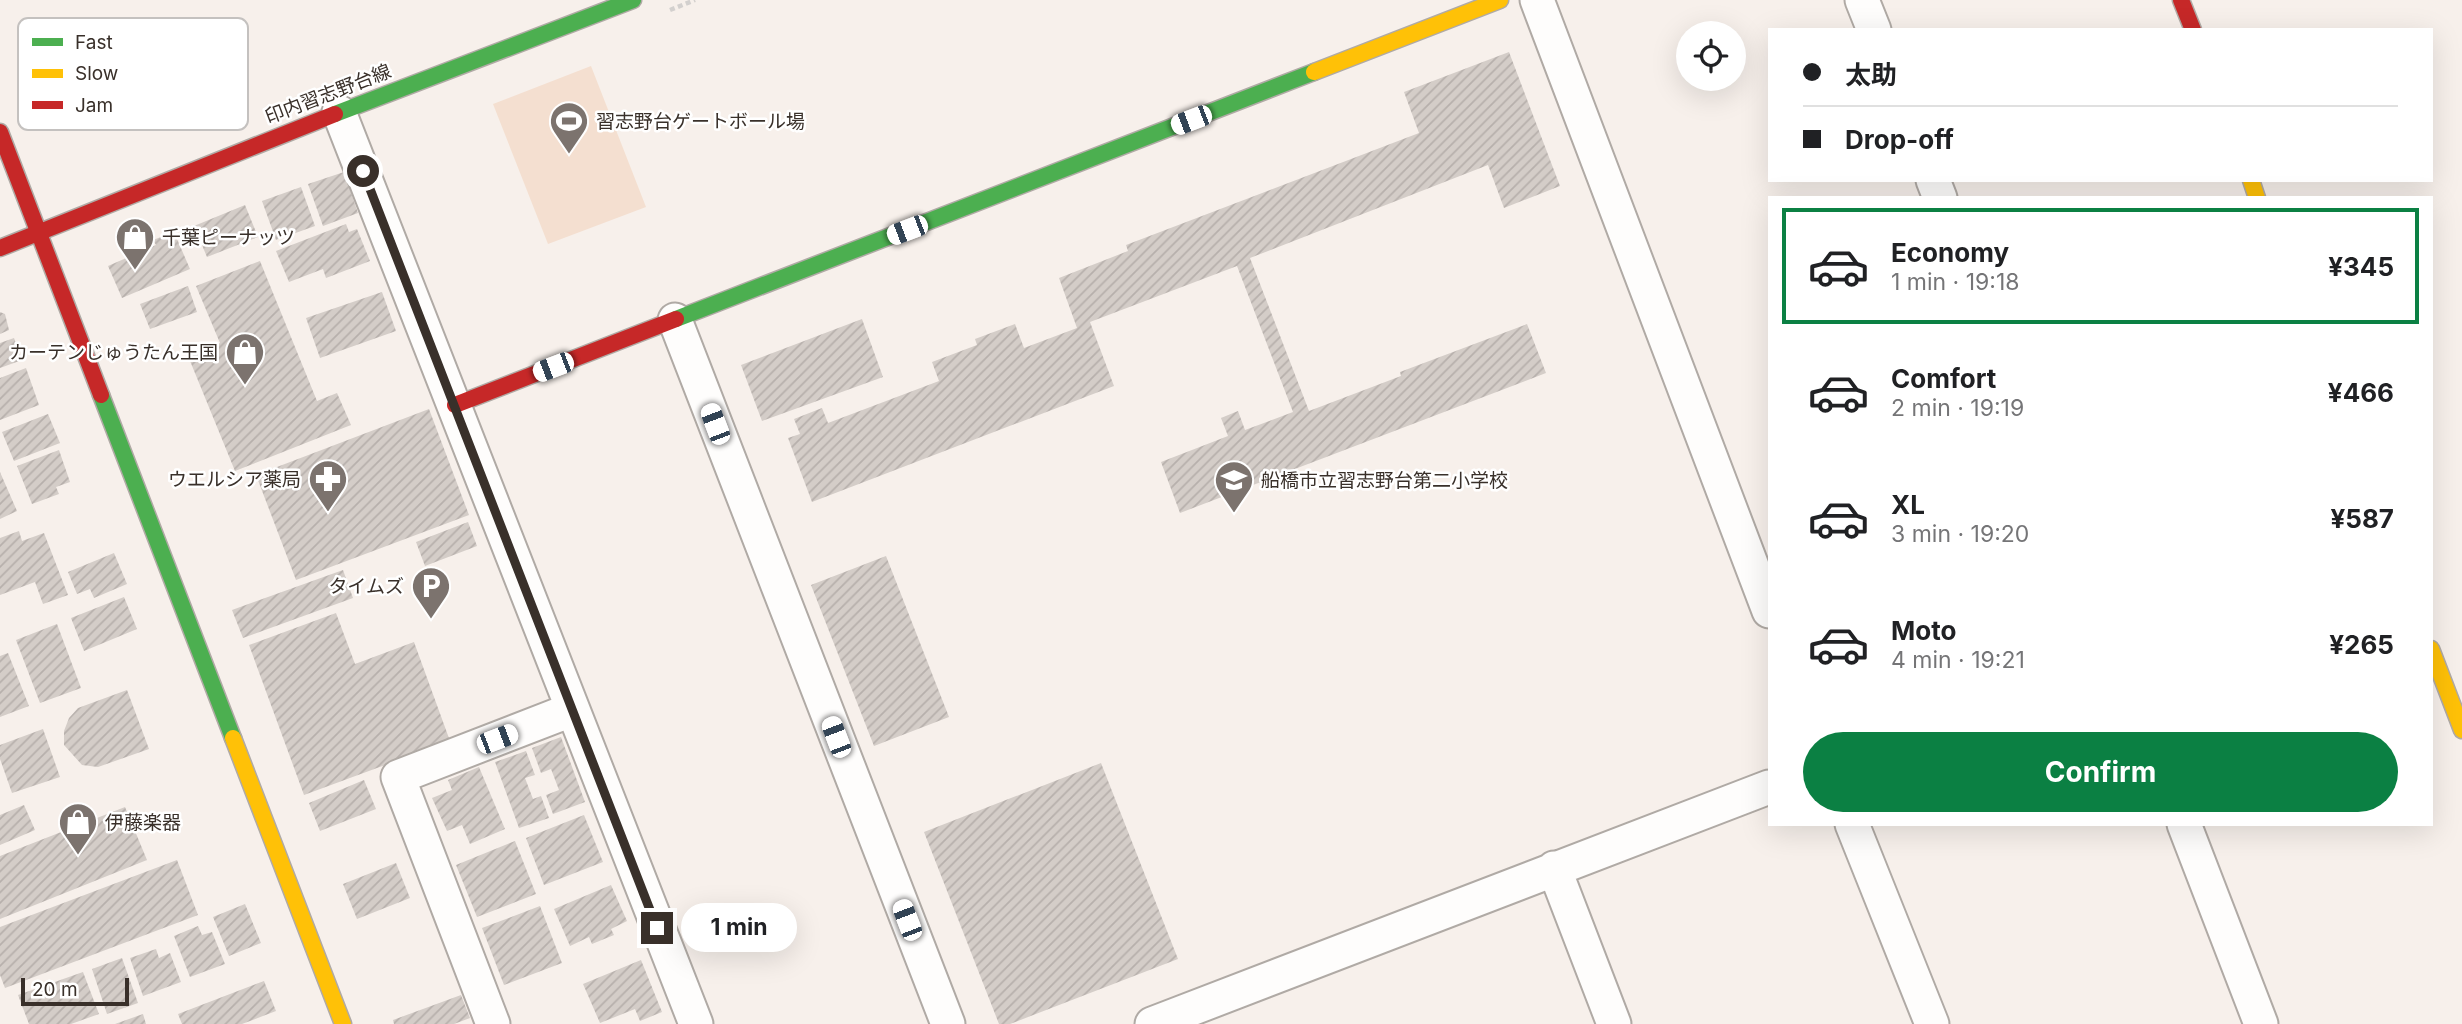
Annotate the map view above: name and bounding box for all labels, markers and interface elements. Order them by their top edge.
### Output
legend [18,18,248,130]
map controls [1676,21,1746,91]
button: locate [1676,21,1746,91]
text: Fast [75,31,113,54]
street label: 印内習志野台線 [262,59,394,129]
text: 太助 [1845,59,1897,90]
text: Slow [75,62,118,85]
text: Jam [75,94,113,117]
sports icon: 習志野台ゲートボール場 [548,100,590,155]
car [1168,103,1215,137]
place label: 習志野台ゲートボール場 [596,110,805,133]
text: Drop-off [1845,124,1954,155]
route start [347,155,379,187]
car [884,213,931,247]
shop icon: 千葉ピーナッツ [114,216,156,271]
place label: 千葉ピーナッツ [162,226,295,249]
icon: car [1807,235,1870,298]
text: Economy [1891,237,2009,268]
text: ¥345 [2328,251,2394,282]
text: 1 min · 19:18 [1891,268,2020,296]
shop icon: カーテンじゅうたん王国 [224,331,266,386]
place label: カーテンじゅうたん王国 [9,341,218,364]
car [530,350,577,384]
icon: car [1807,361,1870,424]
text: Comfort [1891,363,1996,394]
text: ¥466 [2328,377,2394,408]
text: 2 min · 19:19 [1891,394,2024,422]
car [698,401,733,447]
pharmacy icon: ウエルシア薬局 [307,458,349,513]
school or university icon: 船橋市立習志野台第二小学校 [1213,459,1255,514]
place label: ウエルシア薬局 [168,468,301,491]
place label: 船橋市立習志野台第二小学校 [1261,469,1508,492]
icon: car [1807,487,1870,550]
text: XL [1891,489,1925,520]
text: ¥587 [2331,503,2394,534]
text: 3 min · 19:20 [1891,520,2029,548]
parking icon: タイムズ [410,565,452,620]
place label: タイムズ [328,575,404,598]
icon: car [1807,613,1870,676]
text: Moto [1891,615,1956,646]
text: ¥265 [2329,629,2394,660]
text: 4 min · 19:21 [1891,646,2025,674]
car [819,714,854,760]
car [474,722,521,756]
button: Confirm [1803,732,2398,812]
shop icon: 伊藤楽器 [57,801,99,856]
place label: 伊藤楽器 [105,811,181,834]
car [890,897,925,943]
callout: 1 min [682,904,797,953]
route end [641,912,673,944]
text: 1 min [711,913,767,941]
scale bar [21,975,130,1007]
text: 20 m [32,978,78,1001]

